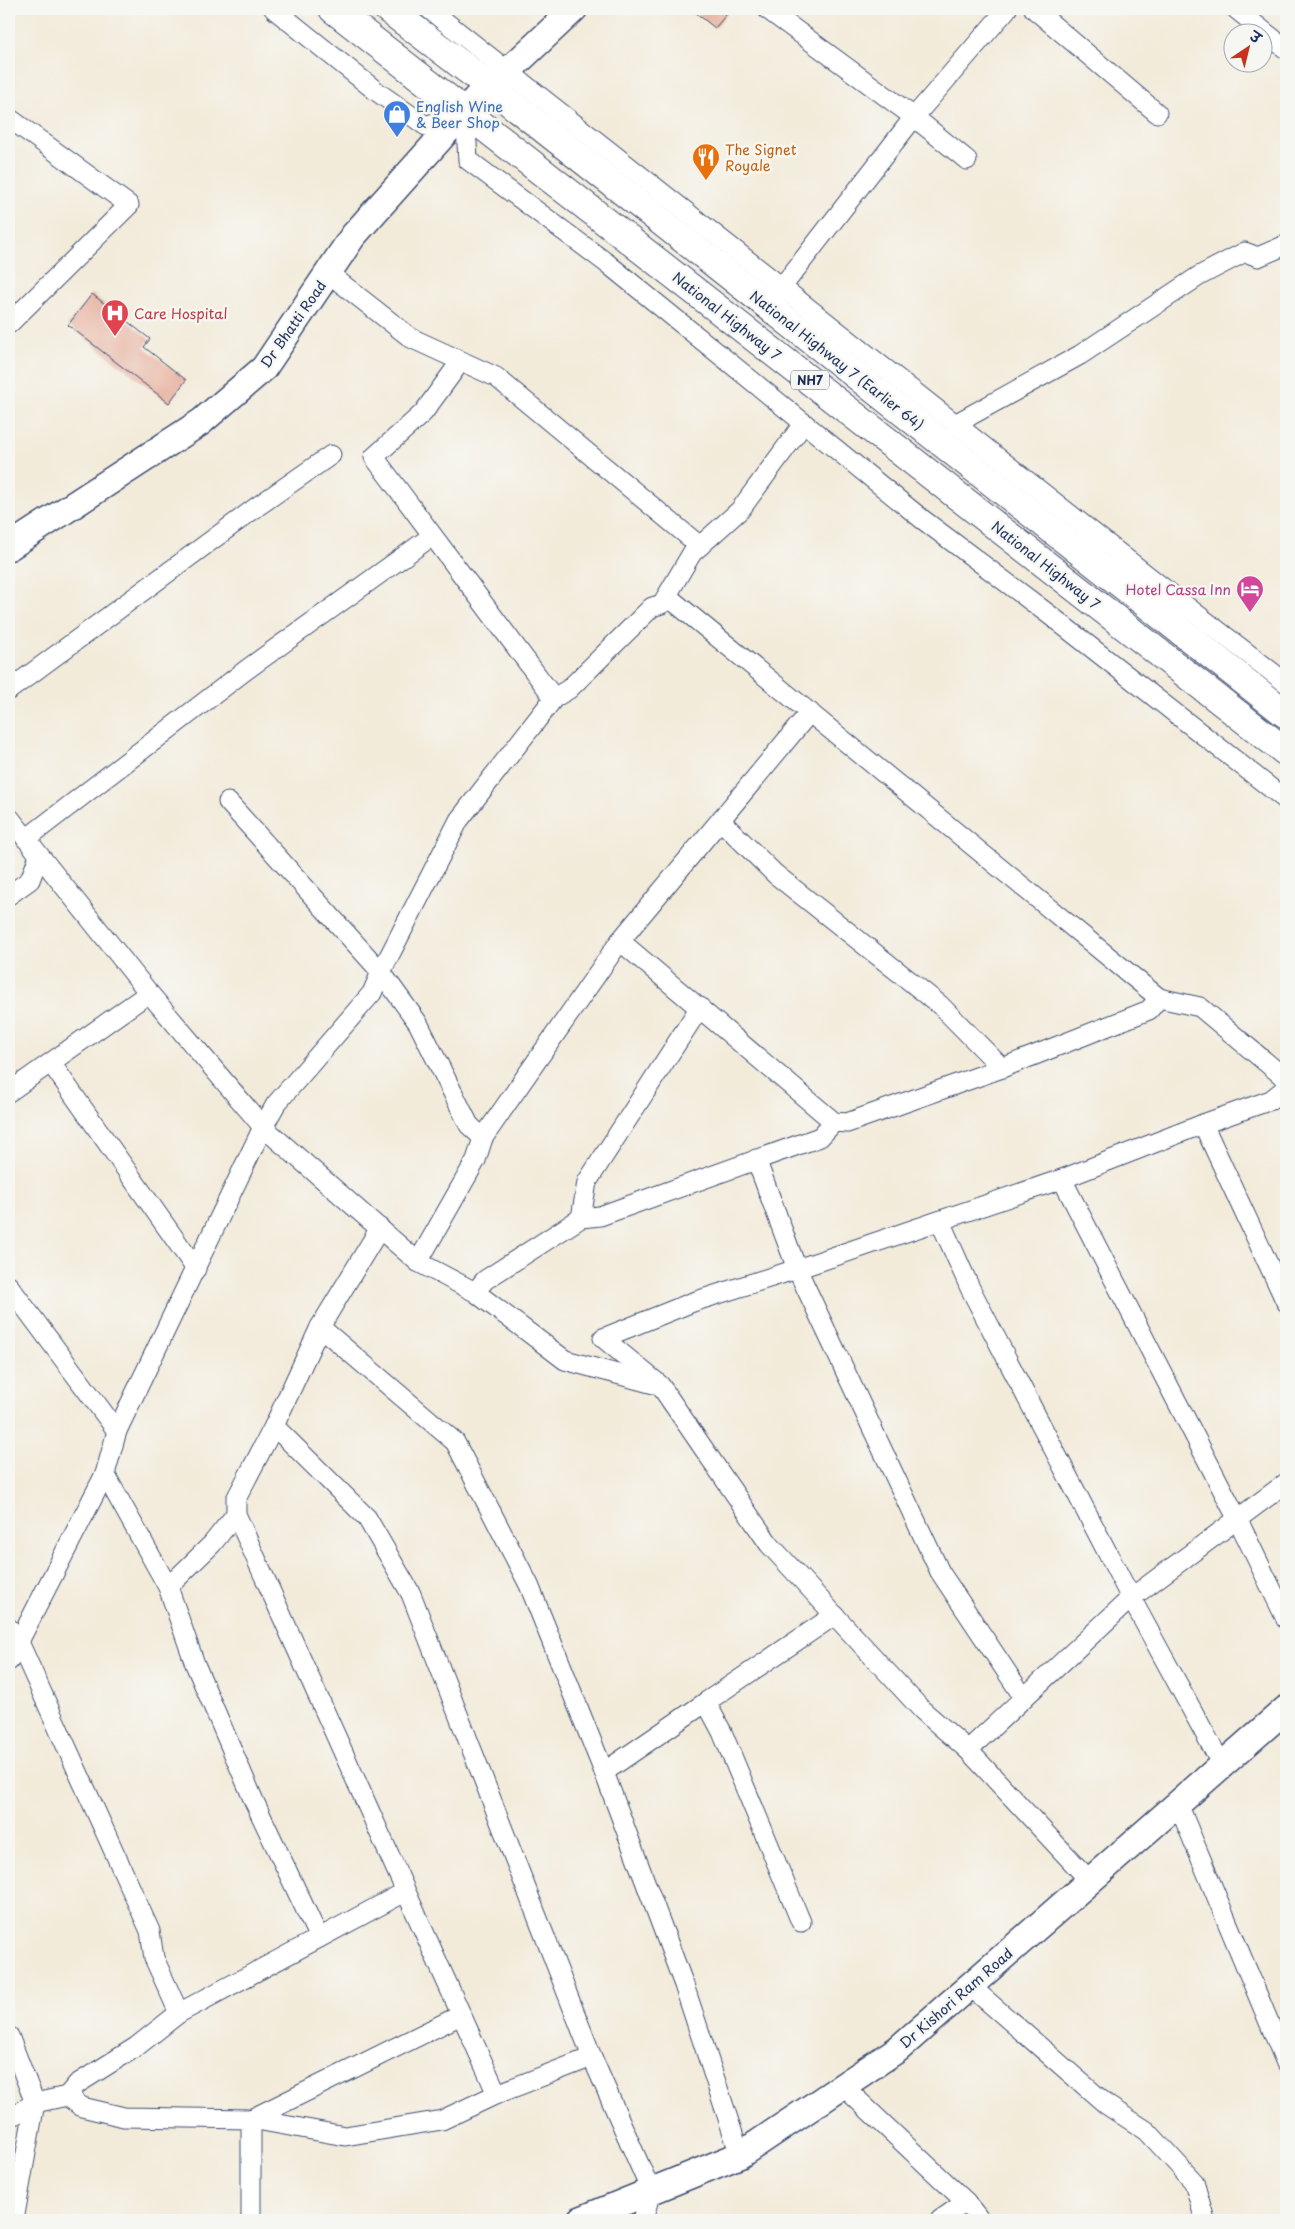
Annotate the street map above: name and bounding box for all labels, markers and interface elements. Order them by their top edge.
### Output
north arrow [1222,22,1272,72]
text: उ [1244,25,1267,49]
place label: English Wine & Beer Shop [416,96,503,133]
shop icon: English Wine & Beer Shop [382,99,412,138]
place label: The Signet Royale [725,139,797,176]
restaurant icon: The Signet Royale [691,142,721,181]
street label: National Highway 7 [668,267,786,365]
street label: Dr Bhatti Road [255,276,331,372]
street label: National Highway 7 (Earlier 64) [746,285,928,435]
hospital icon: Care Hospital [100,298,130,337]
place label: Care Hospital [134,303,228,324]
road number: NH7 [791,370,829,390]
street label: National Highway 7 [987,516,1105,614]
hotel icon: Hotel Cassa Inn [1235,574,1265,613]
place label: Hotel Cassa Inn [1126,579,1231,600]
street label: Dr Kishori Ram Road [895,1943,1017,2053]

